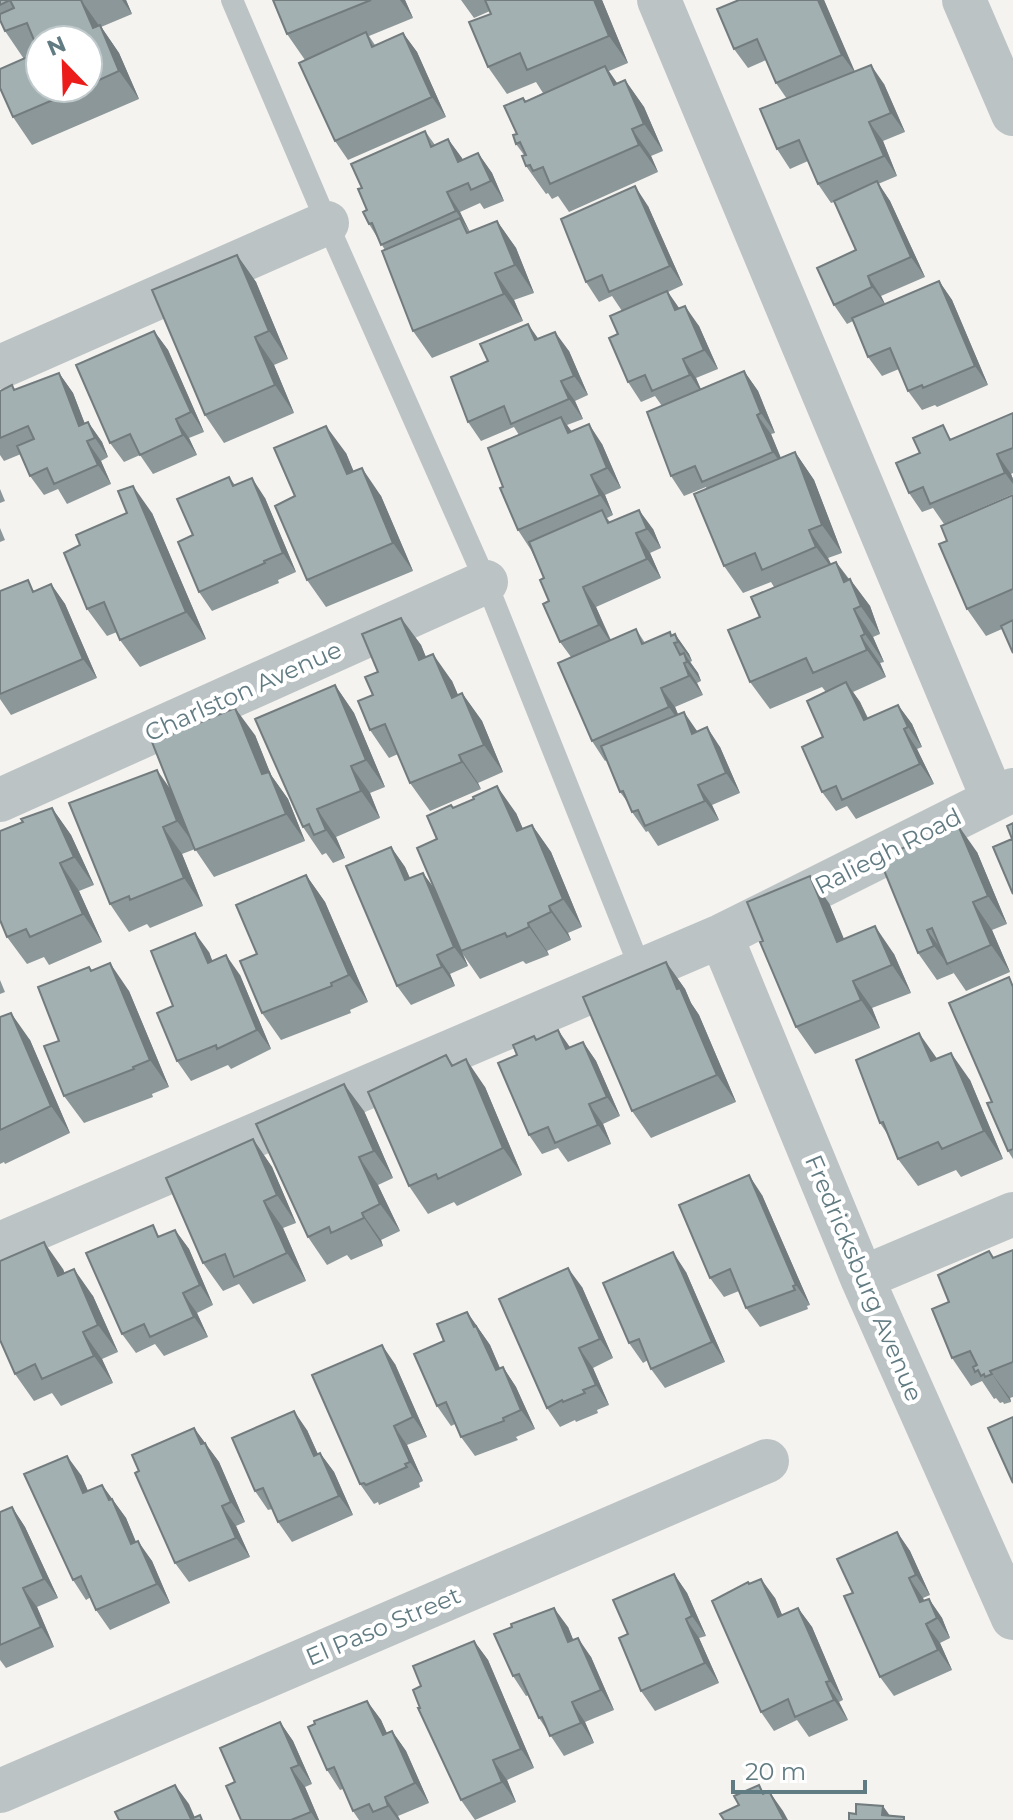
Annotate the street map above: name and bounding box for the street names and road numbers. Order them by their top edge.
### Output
street label: Charlston Avenue [140,635,346,747]
street label: Raliegh Road [810,802,966,900]
street label: Fredricksburg Avenue [799,1150,929,1406]
street label: El Paso Street [301,1580,465,1672]

